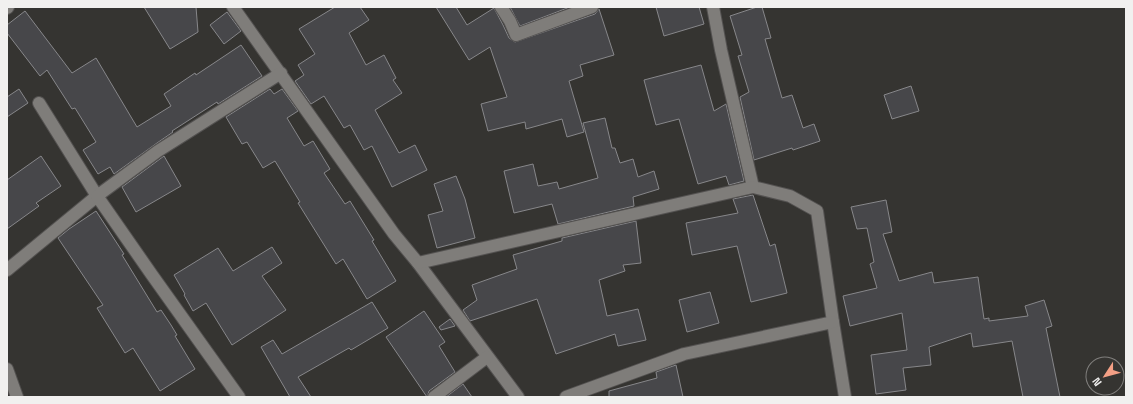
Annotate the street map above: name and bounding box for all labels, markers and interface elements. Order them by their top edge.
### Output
north arrow [1085,356,1125,396]
text: N [1089,375,1105,389]

